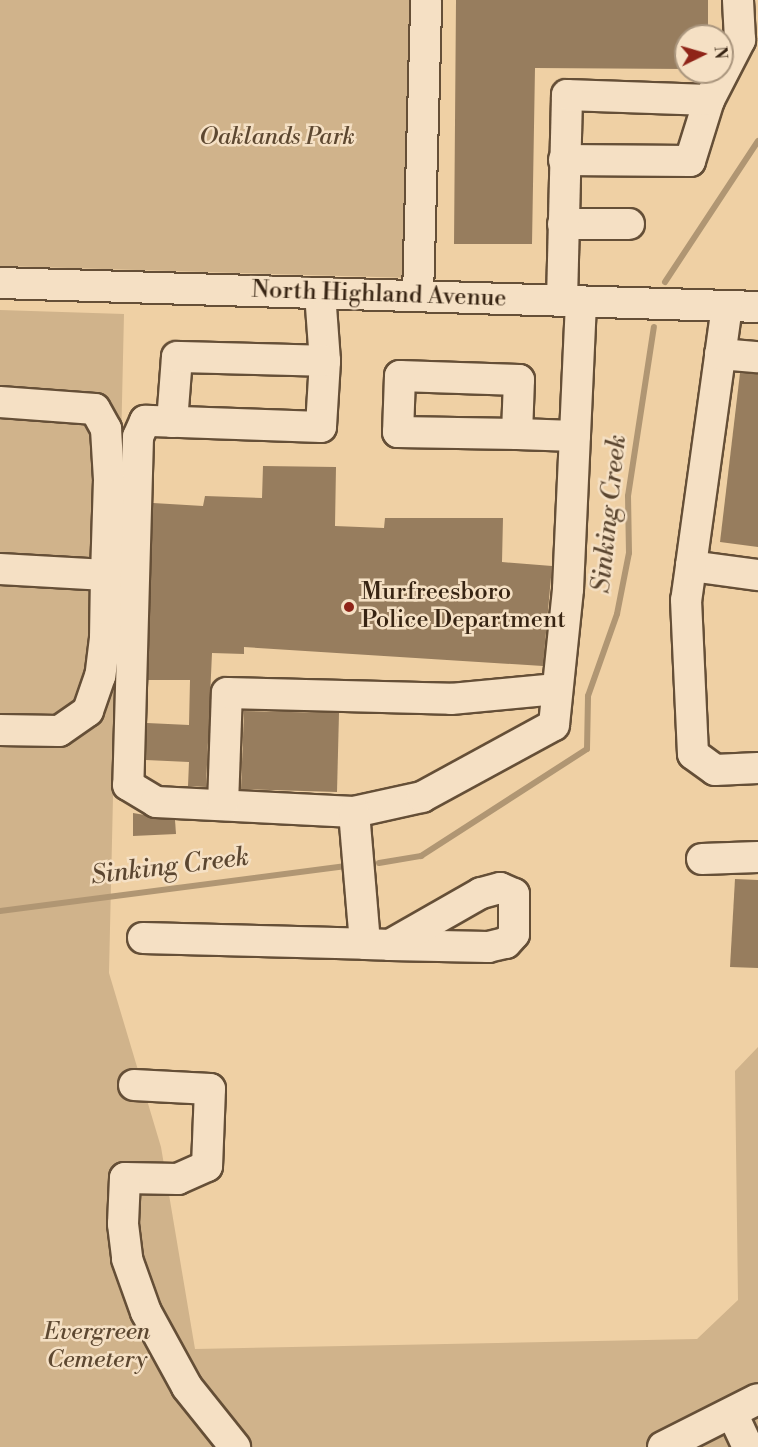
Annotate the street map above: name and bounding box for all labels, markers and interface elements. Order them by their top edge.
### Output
north arrow [674,24,734,84]
text: N [709,45,730,60]
park label: Oaklands Park [199,124,355,152]
street label: North Highland Avenue [251,276,507,314]
water label: Sinking Creek [586,433,634,595]
place label: Murfreesboro Police Department [361,579,566,635]
marker: Murfreesboro Police Department [342,600,356,614]
water label: Sinking Creek [89,842,251,892]
park label: Evergreen Cemetery [44,1319,150,1375]

